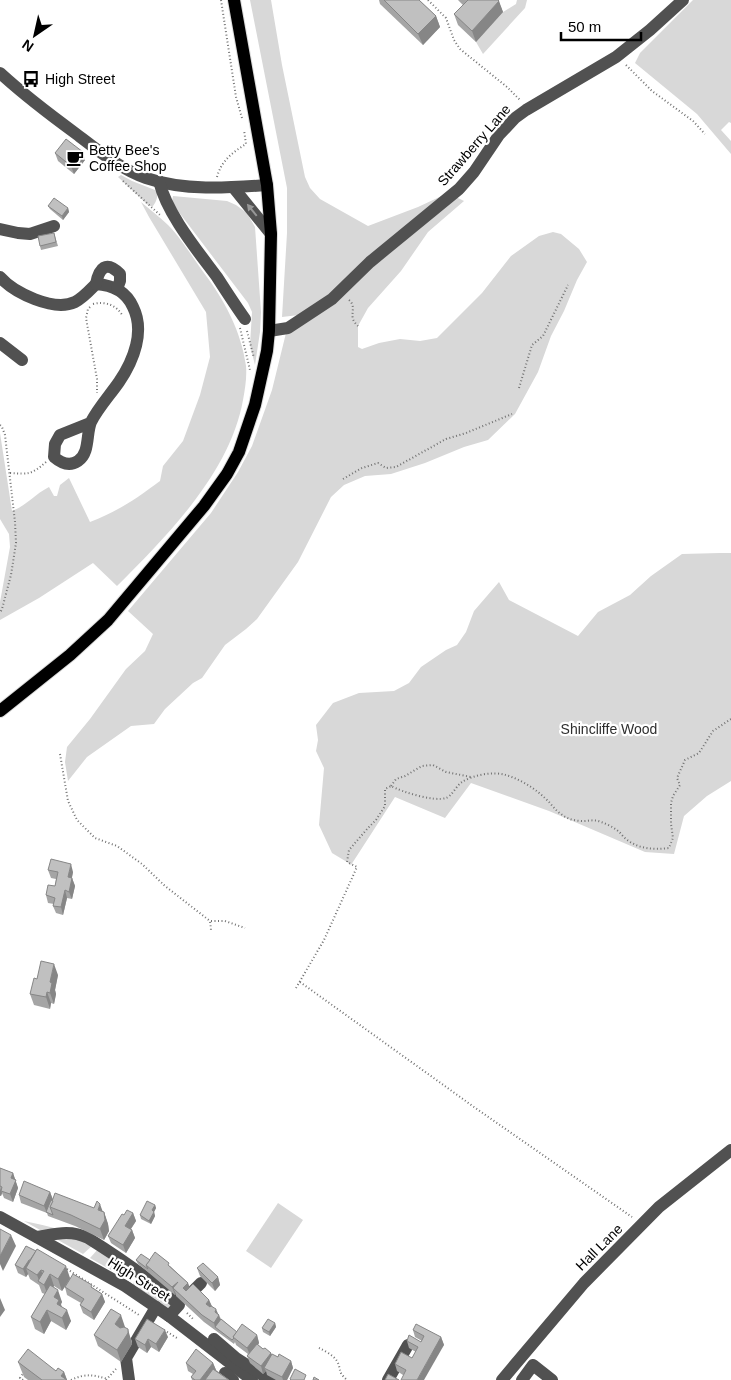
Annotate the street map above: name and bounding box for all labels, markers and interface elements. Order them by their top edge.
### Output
north arrow [10,10,60,60]
scale bar [561,10,641,42]
text: 50 m [568,18,601,35]
text: N [19,36,36,55]
bus stop icon: High Street [21,69,41,89]
place label: High Street [45,71,115,87]
street label: Strawberry Lane [434,101,514,189]
place label: Betty Bee's Coffee Shop [89,142,167,174]
cafe icon: Betty Bee's Coffee Shop [65,148,85,168]
one-way arrow [246,204,257,217]
park label: Shincliffe Wood [561,721,657,737]
street label: Hall Lane [572,1220,626,1274]
street label: High Street [105,1254,173,1304]

